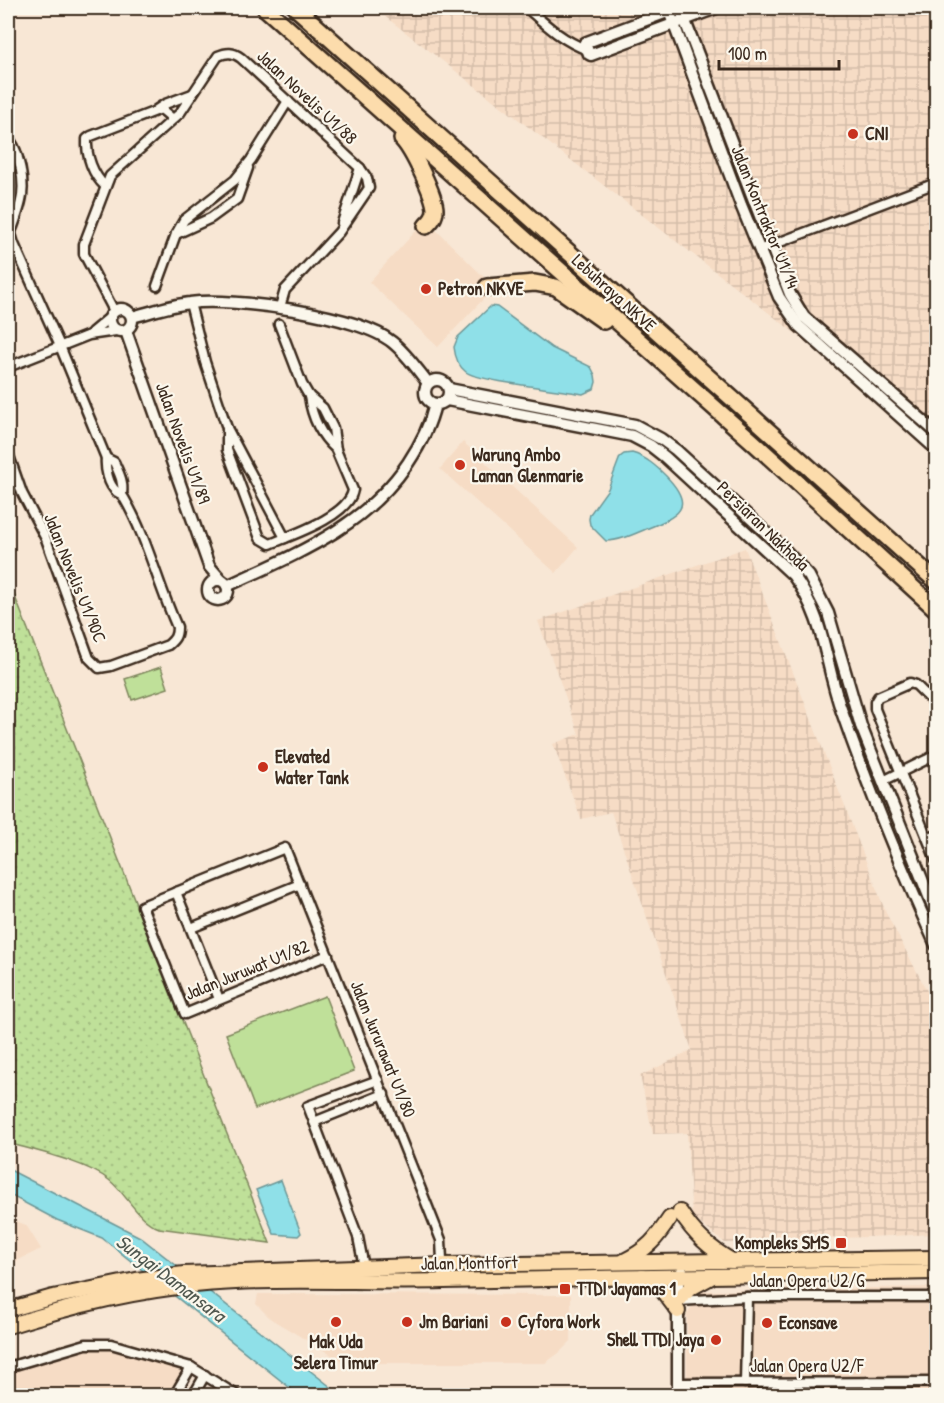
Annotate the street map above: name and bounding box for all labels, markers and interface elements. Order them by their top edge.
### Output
scale bar [719,33,839,71]
text: 100 m [728,41,767,66]
street label: Jalan Novelis U1/88 [252,44,363,150]
place label: CNI [865,121,889,146]
marker: CNI [846,127,860,141]
street label: Jalan Kontraktor U1/14 [725,142,806,292]
street label: Lebuhraya NKVE [567,248,662,337]
place label: Petron NKVE [438,276,525,301]
marker: Petron NKVE [419,282,433,296]
street label: Jalan Novelis U1/89 [150,379,217,507]
place label: Warung Ambo Laman Glenmarie [472,442,584,488]
marker: Warung Ambo Laman Glenmarie [453,458,467,472]
street label: Persiaran Nakhoda [711,475,815,576]
street label: Jalan Novelis U1/90C [38,509,113,646]
place label: Elevated Water Tank [275,744,349,790]
marker: Elevated Water Tank [256,760,270,774]
street label: Jalan Juruwat U1/82 [181,933,313,1006]
street label: Jalan Jururawat U1/80 [345,977,422,1121]
water label: Sungai Damansara [110,1227,233,1330]
place label: Kompleks SMS [735,1230,830,1256]
marker: Kompleks SMS [834,1236,848,1250]
street label: Jalan Montfort [420,1249,518,1276]
street label: Jalan Opera U2/G [749,1268,865,1293]
place label: TTDI Jayamas 1 [576,1276,677,1302]
marker: TTDI Jayamas 1 [558,1282,572,1296]
place label: Jm Bariani [419,1309,488,1334]
place label: Cyfora Work [518,1309,601,1335]
place label: Econsave [779,1310,839,1335]
marker: Mak Uda Selera Timur [329,1315,343,1329]
marker: Jm Bariani [400,1315,414,1329]
marker: Cyfora Work [499,1315,513,1329]
marker: Econsave [760,1316,774,1330]
place label: Shell TTDI Jaya [607,1327,705,1353]
place label: Mak Uda Selera Timur [294,1329,378,1375]
marker: Shell TTDI Jaya [709,1333,723,1347]
street label: Jalan Opera U2/F [750,1353,865,1378]

